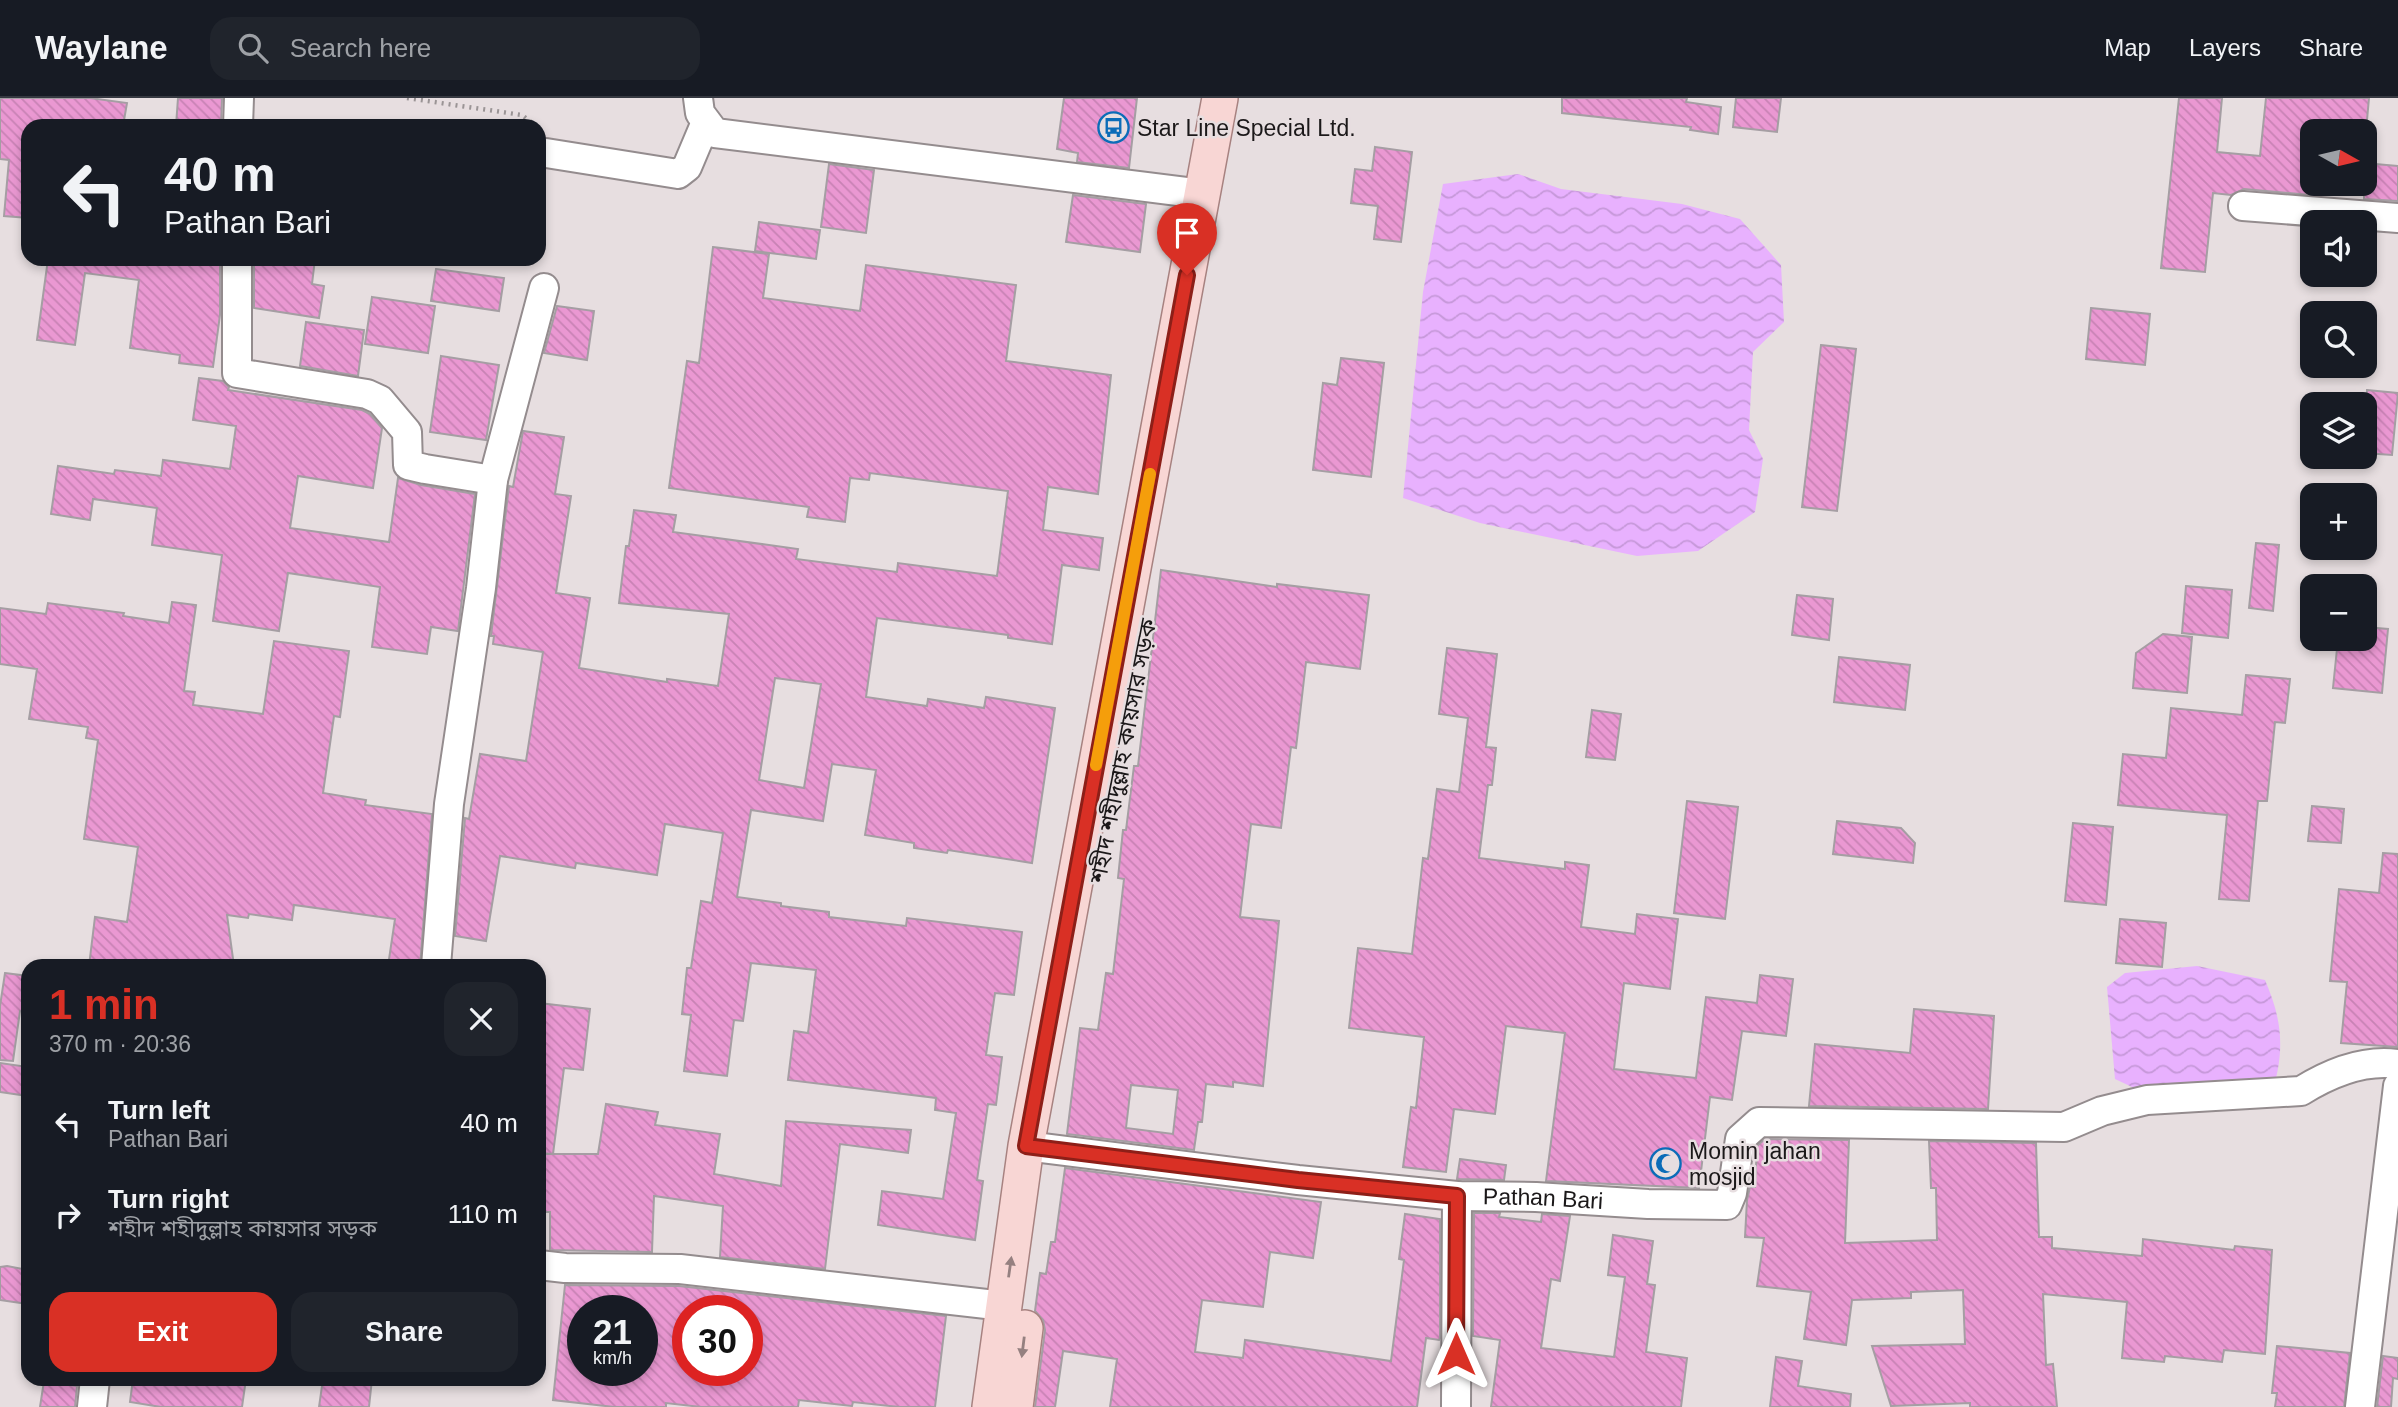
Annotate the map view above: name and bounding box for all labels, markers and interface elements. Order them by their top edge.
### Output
search box [210,17,700,80]
text: Waylane [35,29,168,66]
icon: search [234,29,272,67]
text: Search here [290,33,431,63]
text: Map [2104,34,2151,61]
text: Layers [2189,34,2261,61]
text: Share [2299,34,2363,61]
bus stop icon: Star Line Special Ltd. [1097,111,1131,145]
place label: Star Line Special Ltd. [1137,115,1356,141]
north arrow [2300,119,2376,196]
map controls [2300,119,2377,651]
icon: left [49,147,140,238]
text: 40 m [164,147,276,201]
pin [1157,203,1217,275]
text: Pathan Bari [164,204,331,240]
button: sound [2300,210,2377,287]
icon: arrive [1168,214,1206,252]
button: search [2300,301,2377,378]
button: layers [2300,392,2377,469]
button: + [2300,483,2377,560]
button: − [2300,574,2377,651]
street label: শহীদ শহীদুল্লাহ কায়সার সড়ক [1084,616,1162,886]
text: 1 min [49,981,159,1028]
button: close [444,982,518,1056]
text: 370 m · 20:36 [49,1031,191,1057]
text: Turn left [108,1095,210,1125]
icon: left [49,1105,87,1143]
text: 40 m [460,1108,518,1138]
text: Pathan Bari [108,1126,228,1152]
place label: Momin jahan mosjid [1689,1138,1821,1190]
mosque icon: Momin jahan mosjid [1649,1147,1683,1181]
street label: Pathan Bari [1483,1183,1604,1214]
text: Turn right [108,1184,229,1214]
icon: right [49,1196,87,1234]
text: 110 m [448,1199,518,1229]
text: শহীদ শহীদুল্লাহ কায়সার সড়ক [108,1215,377,1241]
one-way arrow [1004,1255,1015,1277]
button: Exit [49,1292,277,1372]
button: Share [291,1292,518,1372]
speed limit sign: 30 [672,1295,763,1386]
text: 21 [593,1312,632,1351]
position arrow [1419,1317,1493,1391]
one-way arrow [1017,1336,1028,1358]
text: km/h [593,1348,632,1368]

